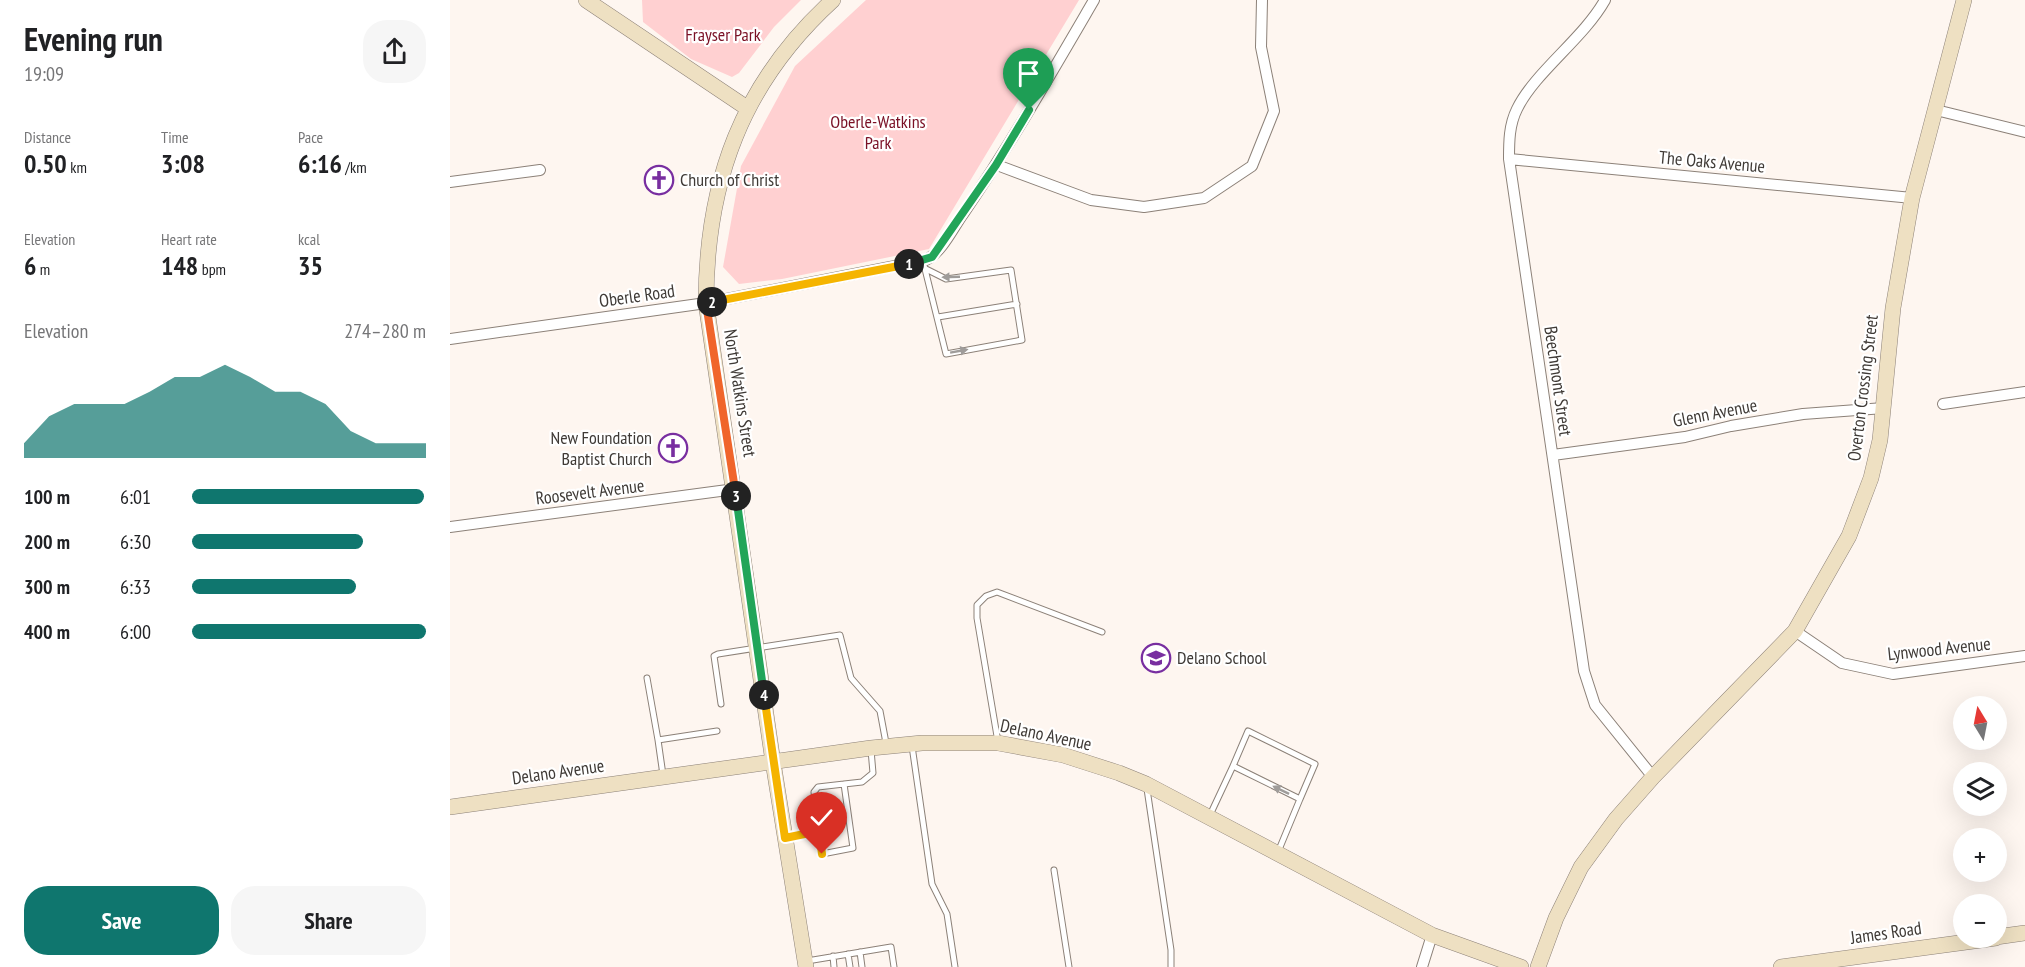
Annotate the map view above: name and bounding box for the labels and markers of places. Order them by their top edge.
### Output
pin [1003,48,1054,110]
church icon: Church of Christ [643,164,675,196]
place label: Church of Christ [680,168,779,191]
pin: 1 [894,249,924,279]
pin: 2 [697,287,727,317]
place label: New Foundation Baptist Church [550,426,652,470]
church icon: New Foundation Baptist Church [657,432,689,464]
pin: 3 [721,481,751,511]
school or university icon: Delano School [1140,642,1172,674]
place label: Delano School [1177,646,1267,669]
pin: 4 [749,680,779,710]
pin [796,792,847,854]

